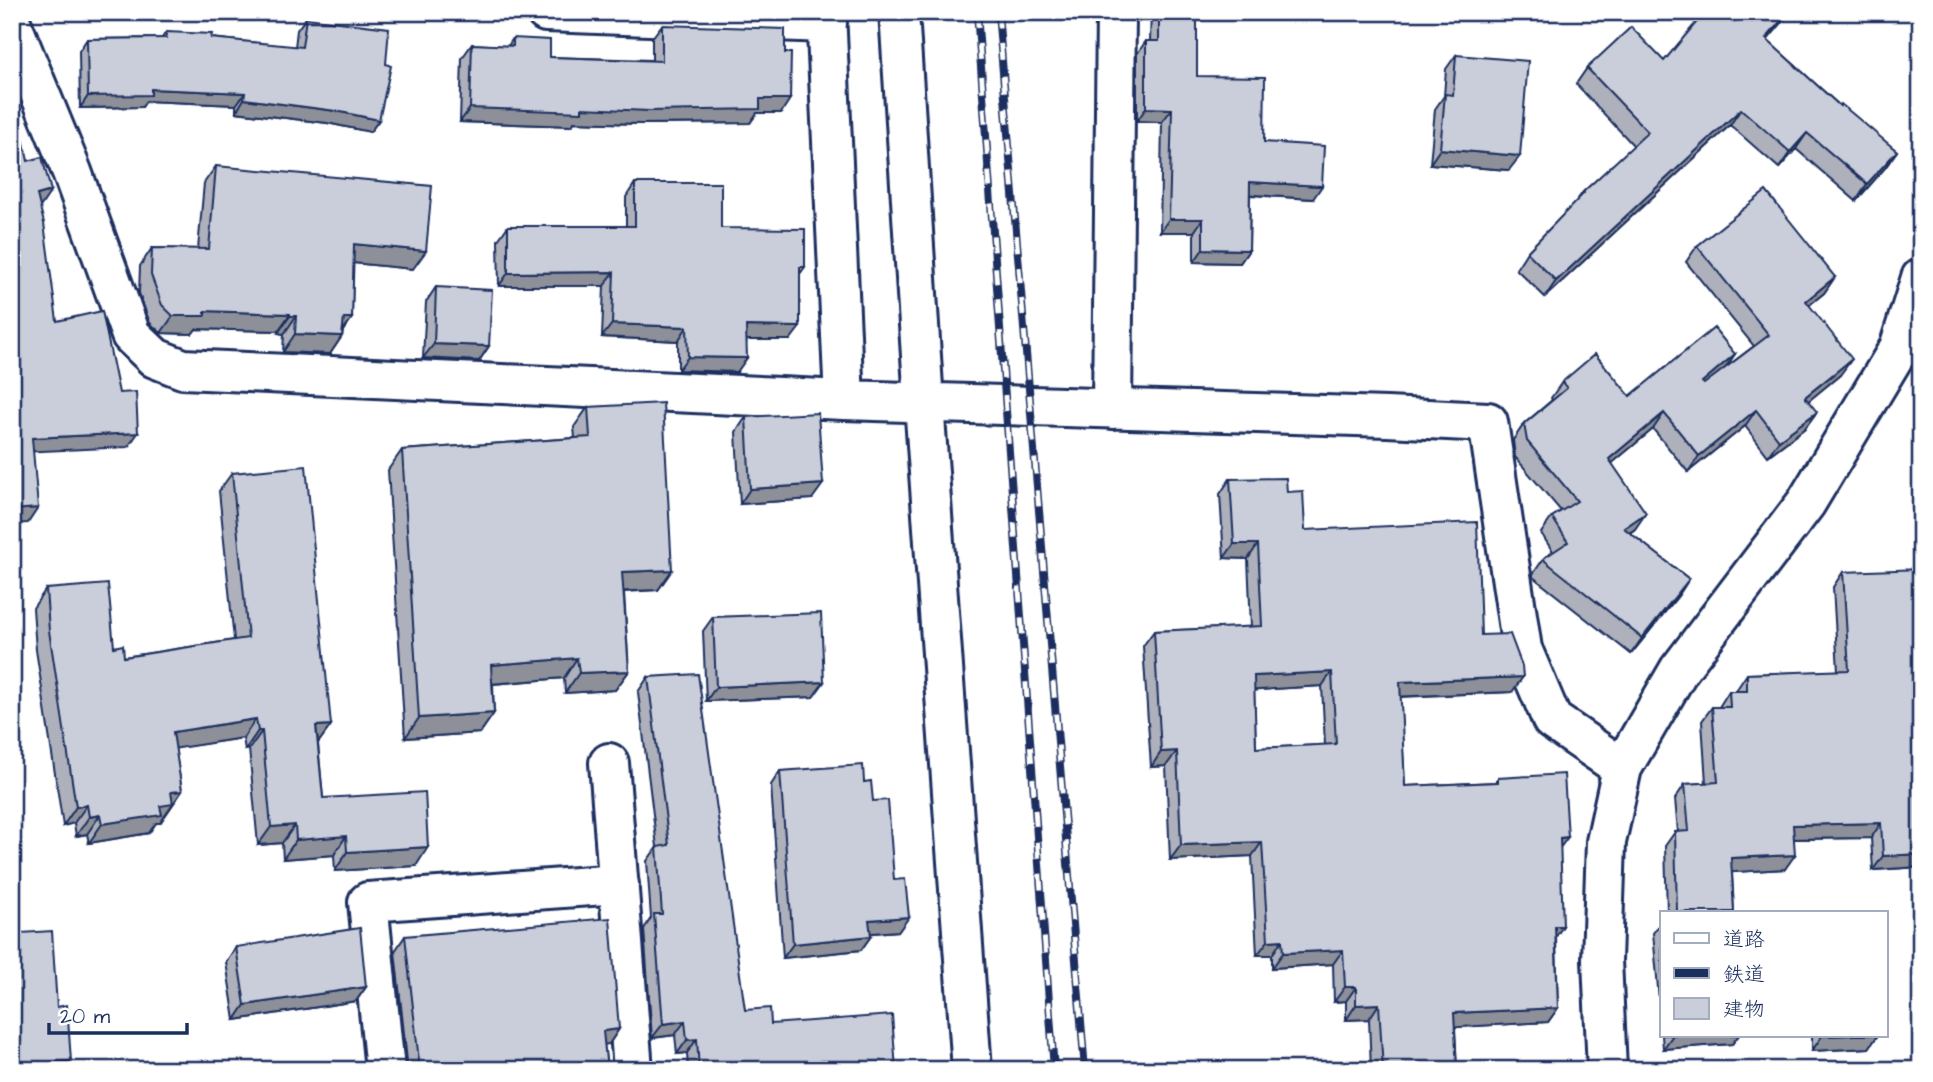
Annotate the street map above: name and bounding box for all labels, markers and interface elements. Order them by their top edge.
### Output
legend [1660,911,1888,1036]
text: 道路 [1723,925,1765,954]
text: 鉄道 [1723,960,1765,989]
scale bar [49,991,187,1035]
text: 建物 [1723,995,1765,1024]
text: 20 m [60,1002,111,1031]

